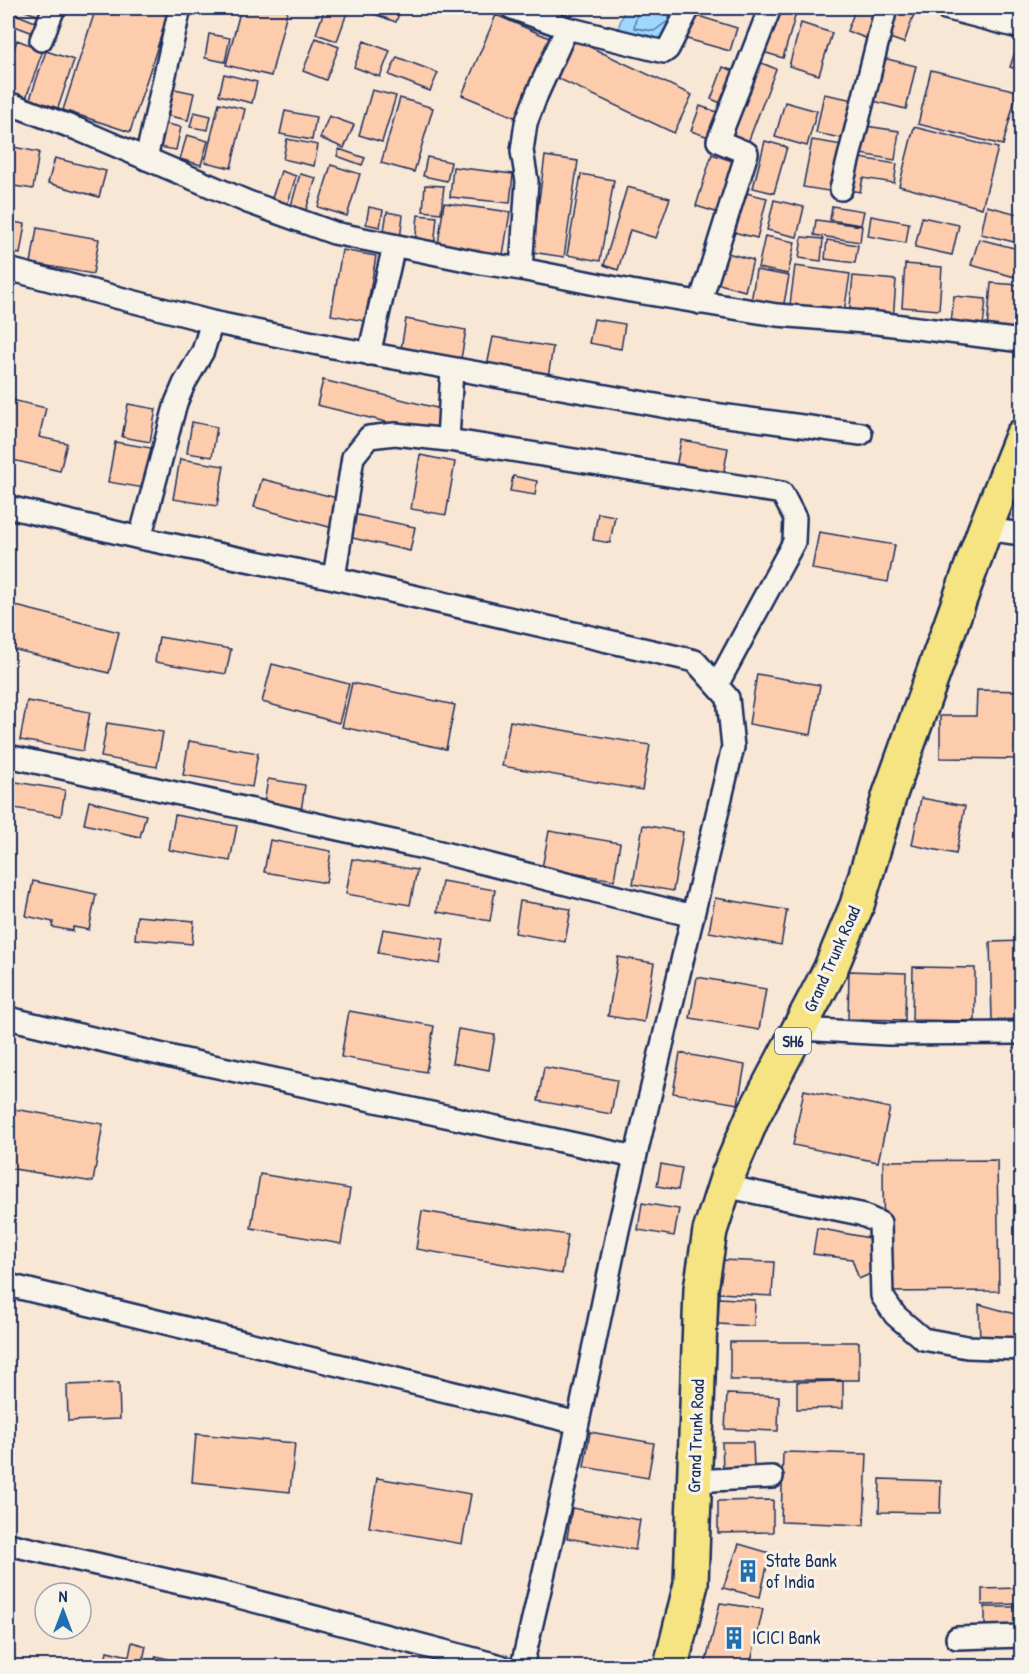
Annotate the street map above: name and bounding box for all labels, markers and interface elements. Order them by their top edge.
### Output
street label: Grand Trunk Road [797,902,866,1016]
road number: SH6 [775,1028,811,1054]
street label: Grand Trunk Road [681,1379,710,1493]
place label: State Bank of India [766,1548,837,1594]
building icon: State Bank of India [735,1558,761,1584]
north arrow [33,1581,93,1641]
text: N [59,1585,68,1607]
building icon: ICICI Bank [721,1625,747,1651]
place label: ICICI Bank [752,1625,821,1650]

